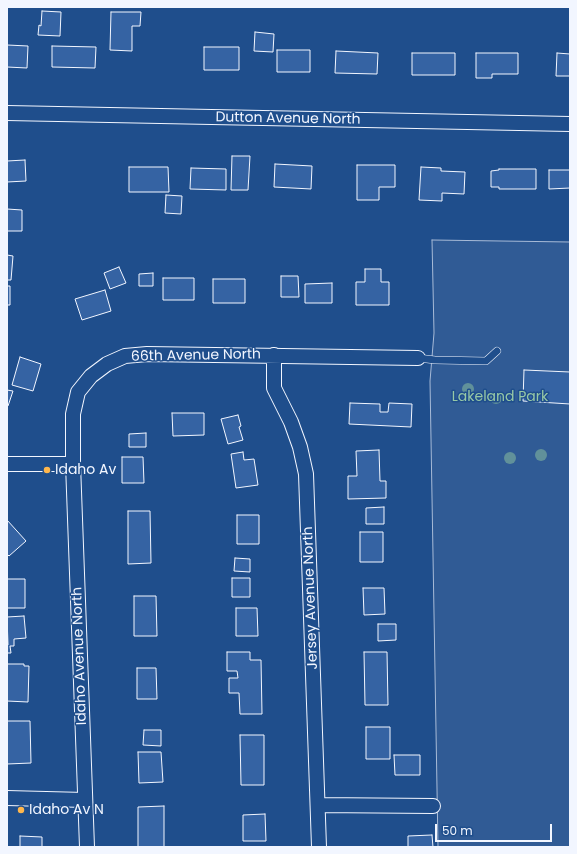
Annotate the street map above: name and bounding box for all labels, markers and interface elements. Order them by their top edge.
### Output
street label: Dutton Avenue North [215,109,361,129]
street label: 66th Avenue North [131,346,261,366]
park label: Lakeland Park [452,389,548,405]
place label: Idaho Av [55,462,116,478]
marker: Idaho Av [42,465,52,475]
street label: Jersey Avenue North [300,526,322,670]
street label: Idaho Avenue North [69,587,91,725]
place label: Idaho Av N [29,802,104,818]
marker: Idaho Av N [16,805,26,815]
scale bar [437,816,554,842]
text: 50 m [442,822,473,839]

